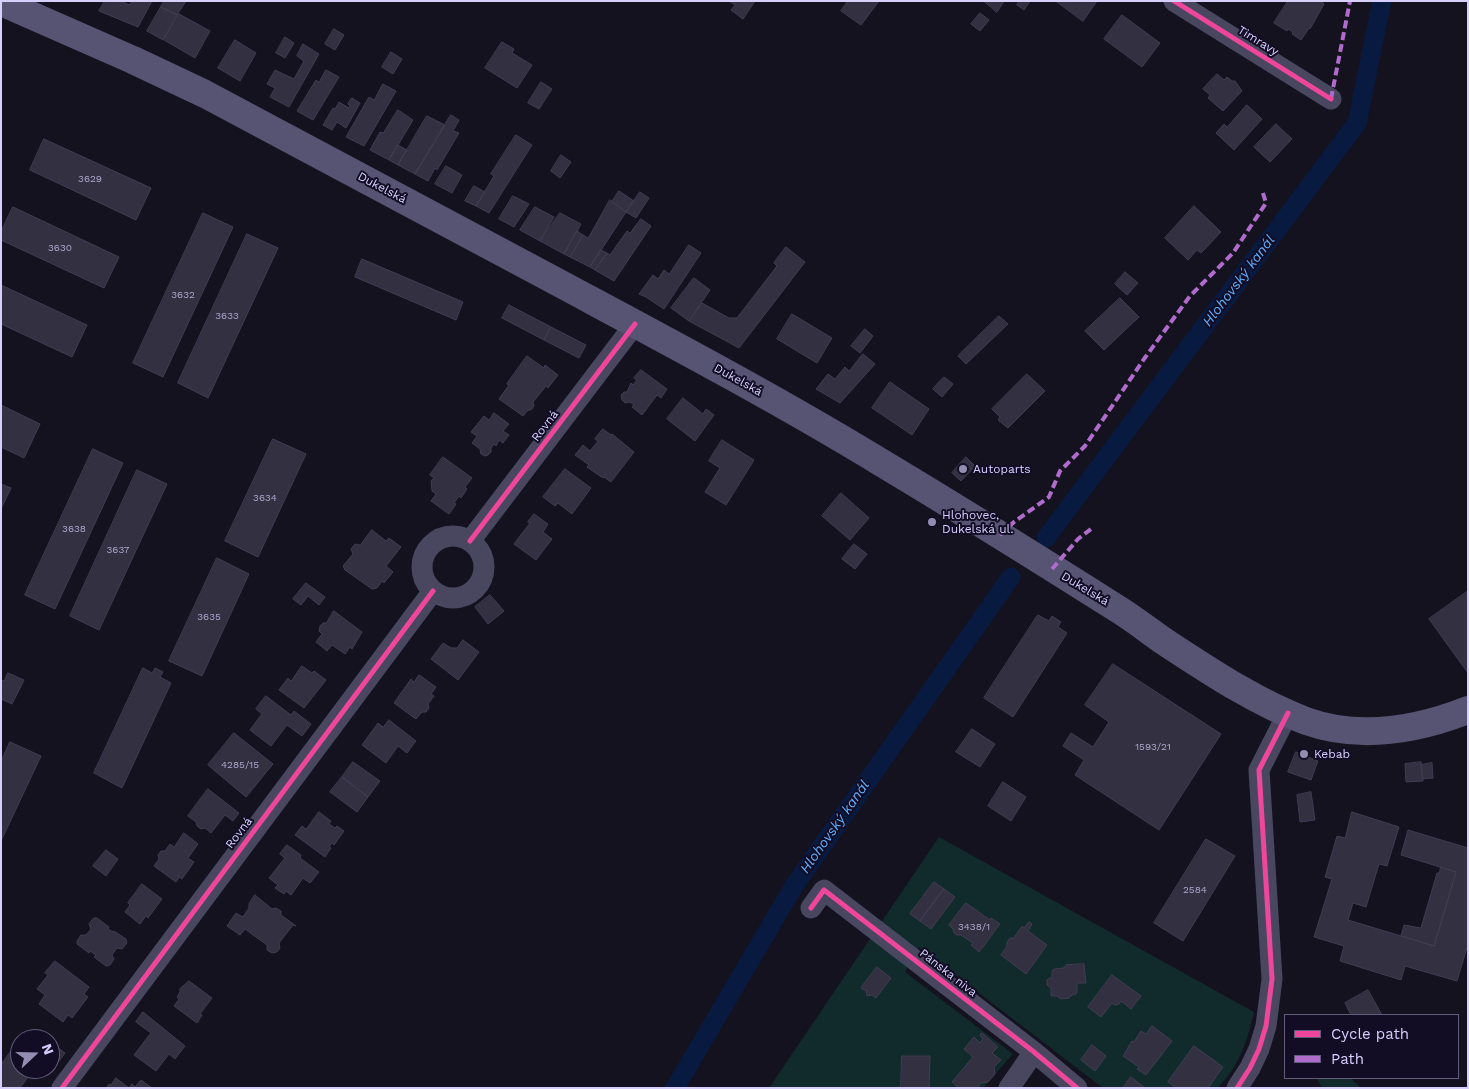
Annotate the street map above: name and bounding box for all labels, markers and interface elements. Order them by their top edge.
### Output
street label: Timravy [1235,23,1281,59]
street label: Dukelská [355,169,409,207]
house number: 3629 [78,173,102,185]
water label: Hlohovský kanál [1199,232,1279,330]
house number: 3630 [48,242,72,254]
house number: 3632 [171,289,195,301]
house number: 3633 [215,310,239,322]
street label: Dukelská [711,361,765,399]
street label: Rovná [529,408,561,444]
place label: Autoparts [973,462,1031,476]
marker: Autoparts [957,463,969,475]
house number: 3634 [253,492,277,504]
place label: Hlohovec, Dukelská ul. [942,508,1013,536]
marker: Hlohovec, Dukelská ul. [926,516,938,528]
house number: 3638 [62,523,86,535]
house number: 3637 [107,544,129,556]
street label: Dukelská [1059,569,1111,609]
house number: 3635 [197,611,221,623]
house number: 1593/21 [1135,741,1171,753]
place label: Kebab [1314,747,1350,761]
marker: Kebab [1298,748,1310,760]
house number: 4285/15 [221,759,259,771]
water label: Hlohovský kanál [797,777,873,877]
street label: Rovná [223,815,255,851]
house number: 2584 [1183,884,1207,896]
house number: 3438/1 [958,921,990,933]
street label: Pánska niva [916,946,980,1000]
legend [1284,1014,1459,1079]
text: Cycle path [1331,1025,1409,1043]
north arrow [10,1029,60,1079]
text: N [39,1041,57,1057]
text: Path [1331,1050,1364,1068]

